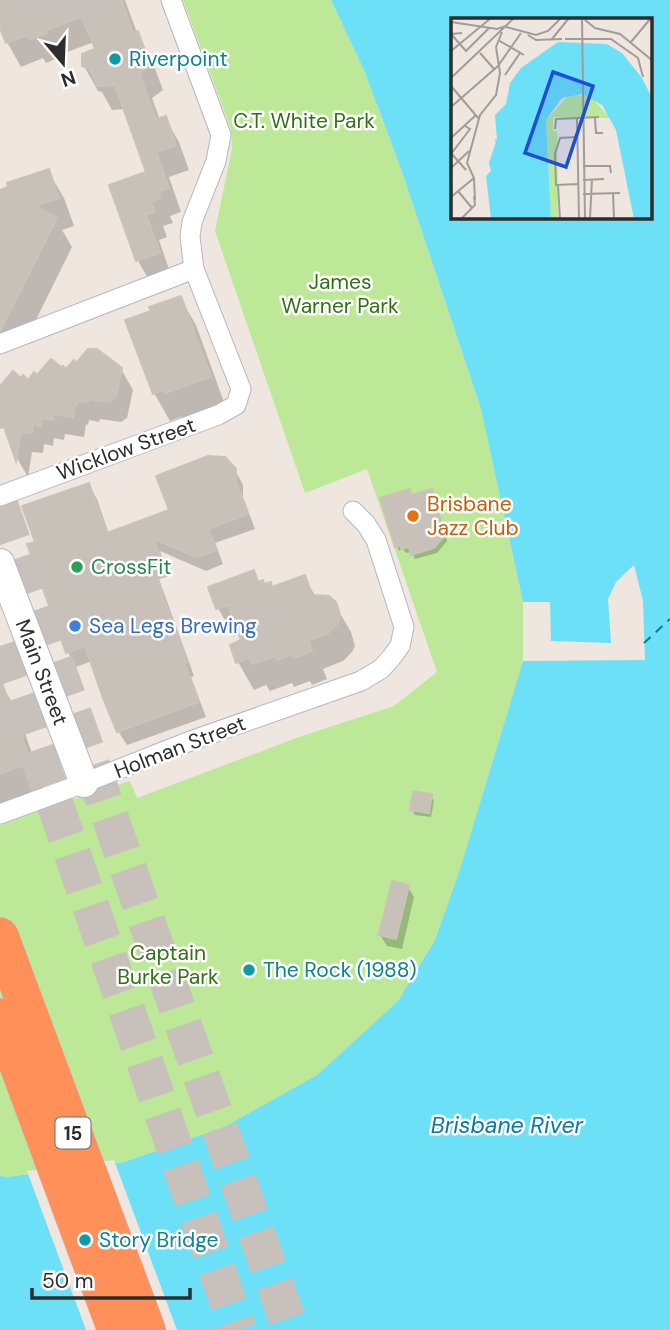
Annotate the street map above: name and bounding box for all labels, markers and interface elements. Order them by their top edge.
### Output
inset map [451,18,652,219]
north arrow [28,28,98,98]
place label: Riverpoint [129,45,228,73]
marker: Riverpoint [107,51,123,67]
text: N [58,65,79,93]
park label: C.T. White Park [233,107,375,135]
park label: James Warner Park [281,268,399,320]
street label: Wicklow Street [53,411,199,487]
place label: Brisbane Jazz Club [427,490,519,542]
marker: Brisbane Jazz Club [405,508,421,524]
place label: CrossFit [91,553,171,581]
marker: CrossFit [69,559,85,575]
place label: Sea Legs Brewing [89,612,257,640]
street label: Main Street [9,615,75,729]
marker: Sea Legs Brewing [67,618,83,634]
street label: Holman Street [110,709,250,785]
park label: Captain Burke Park [117,939,219,991]
place label: The Rock (1988) [263,956,417,984]
marker: The Rock (1988) [241,962,257,978]
water label: Brisbane River [431,1110,585,1140]
road number: 15 [56,1118,90,1148]
place label: Story Bridge [99,1226,219,1254]
marker: Story Bridge [77,1232,93,1248]
scale bar [32,1256,189,1300]
text: 50 m [42,1267,93,1295]

